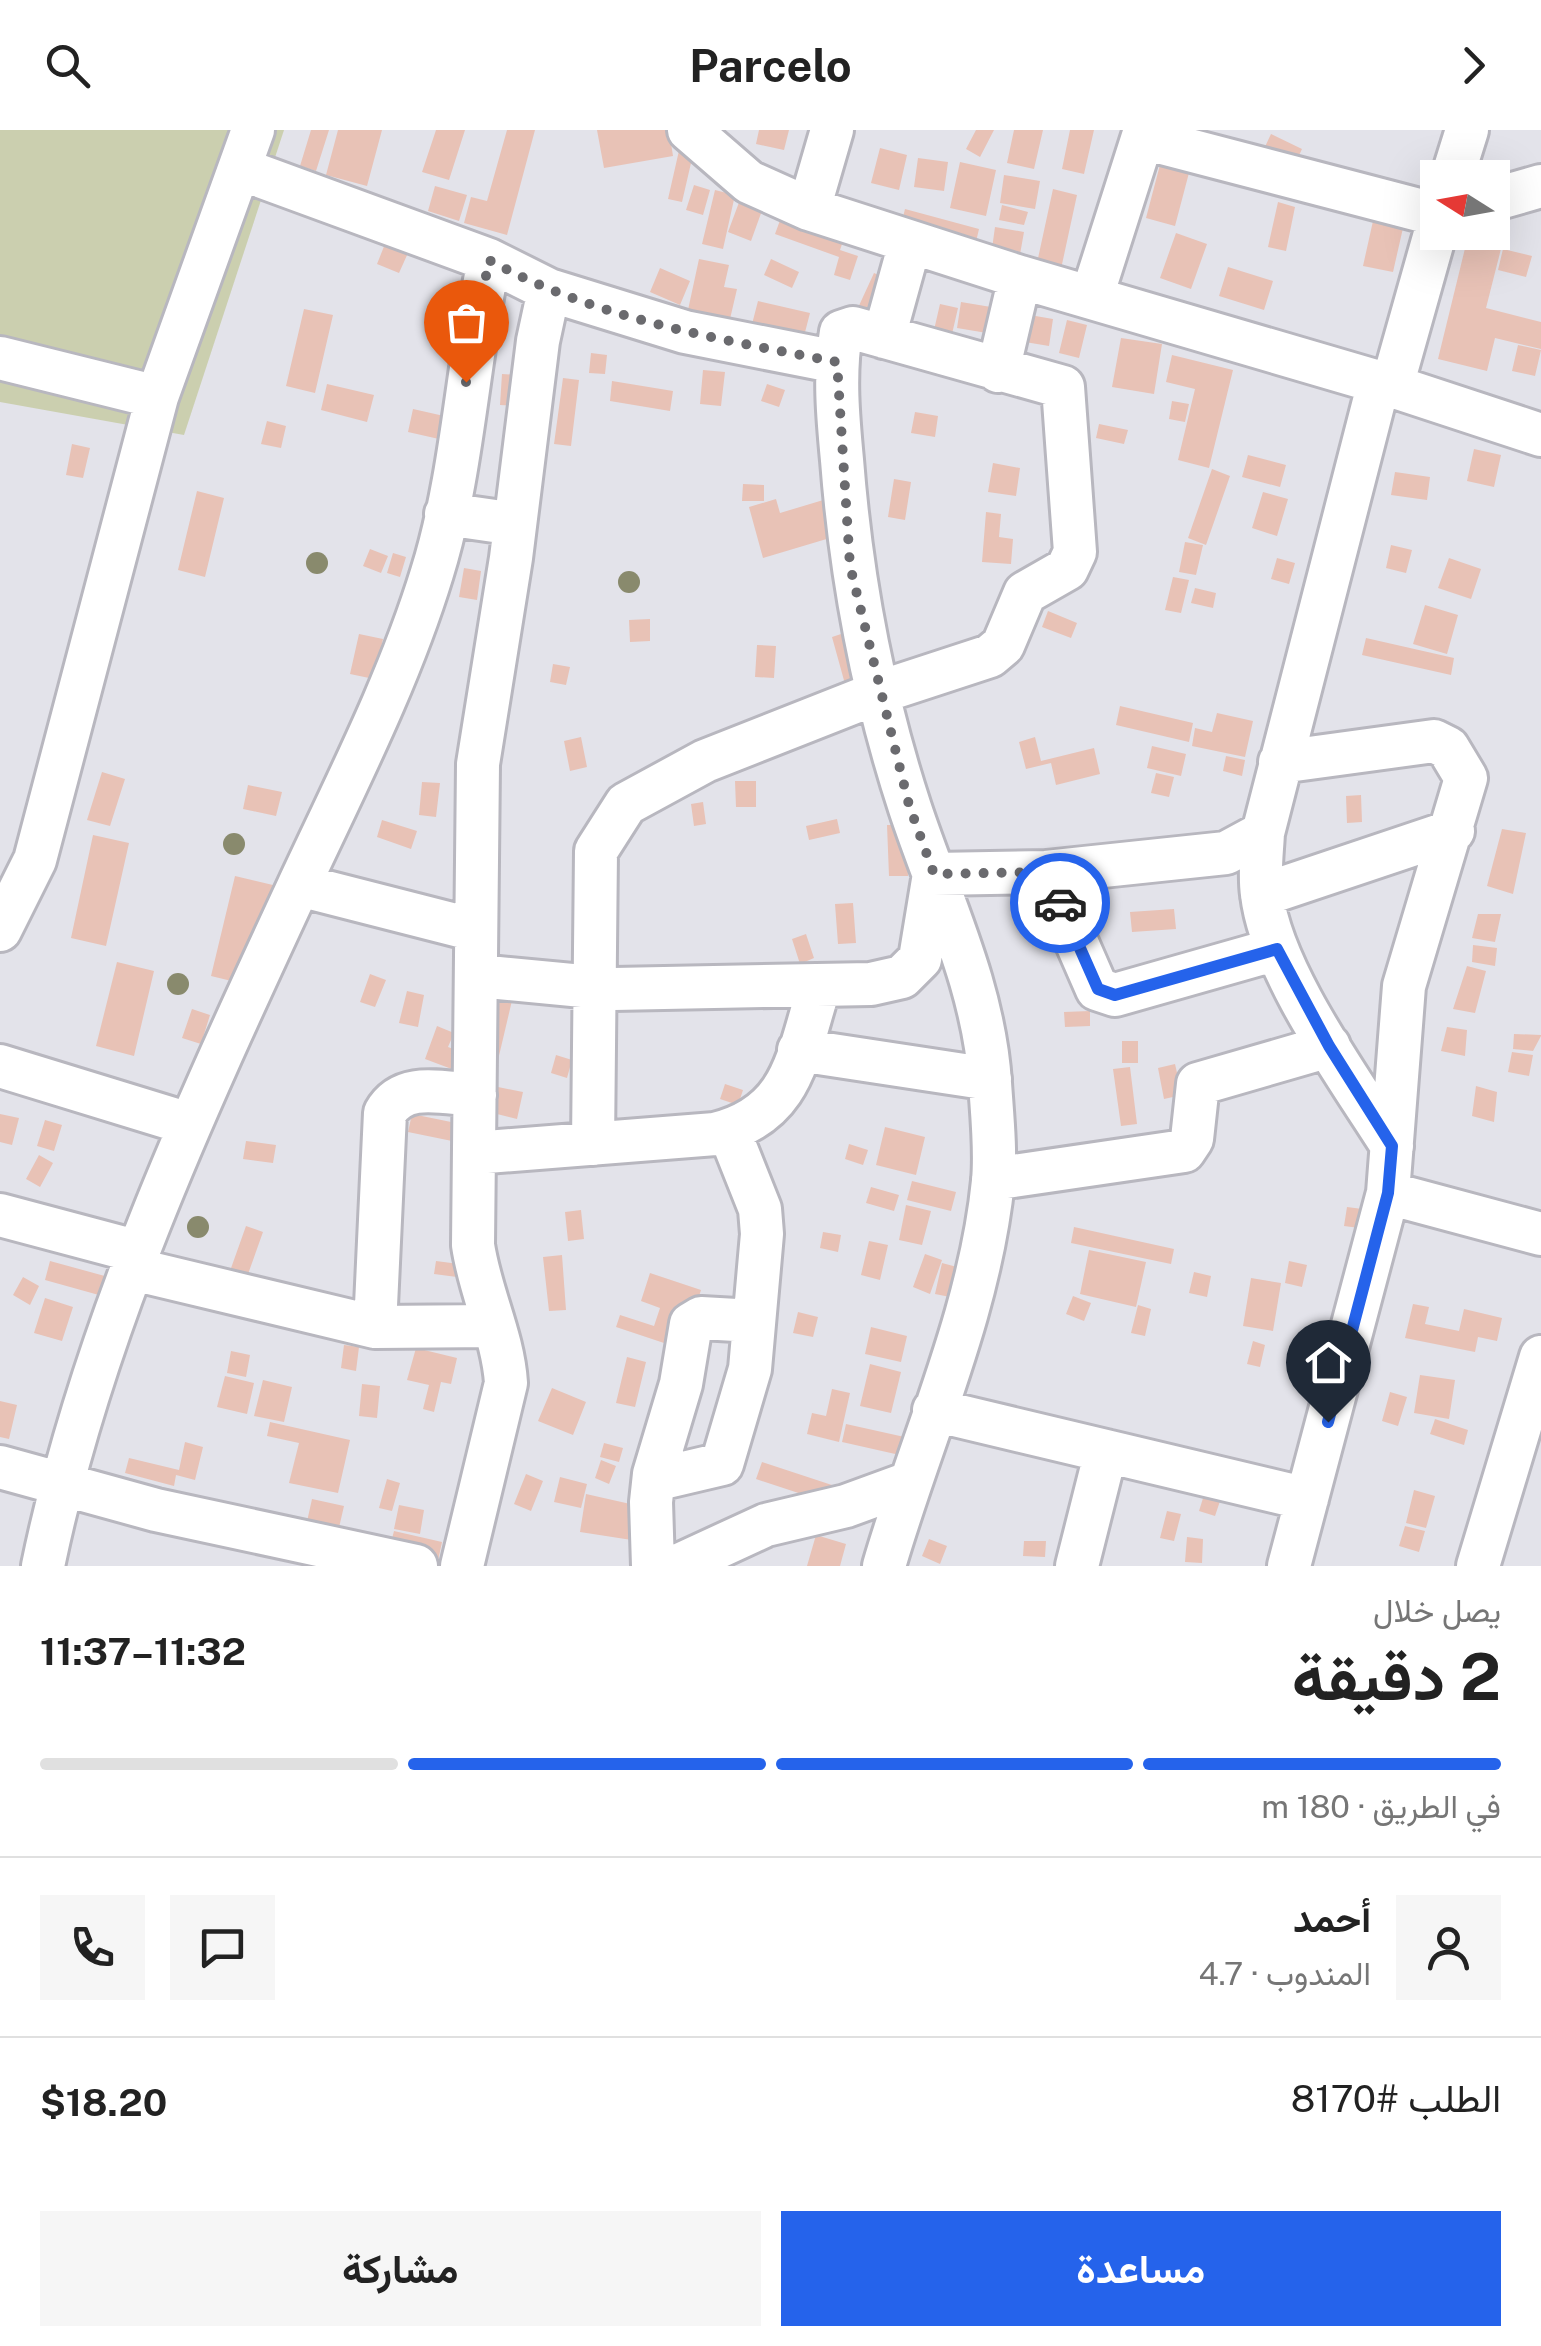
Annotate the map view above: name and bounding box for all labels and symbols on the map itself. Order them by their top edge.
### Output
north arrow [1420,160,1510,250]
pin [424,280,509,383]
courier [1010,853,1110,953]
pin [1286,1320,1371,1423]

